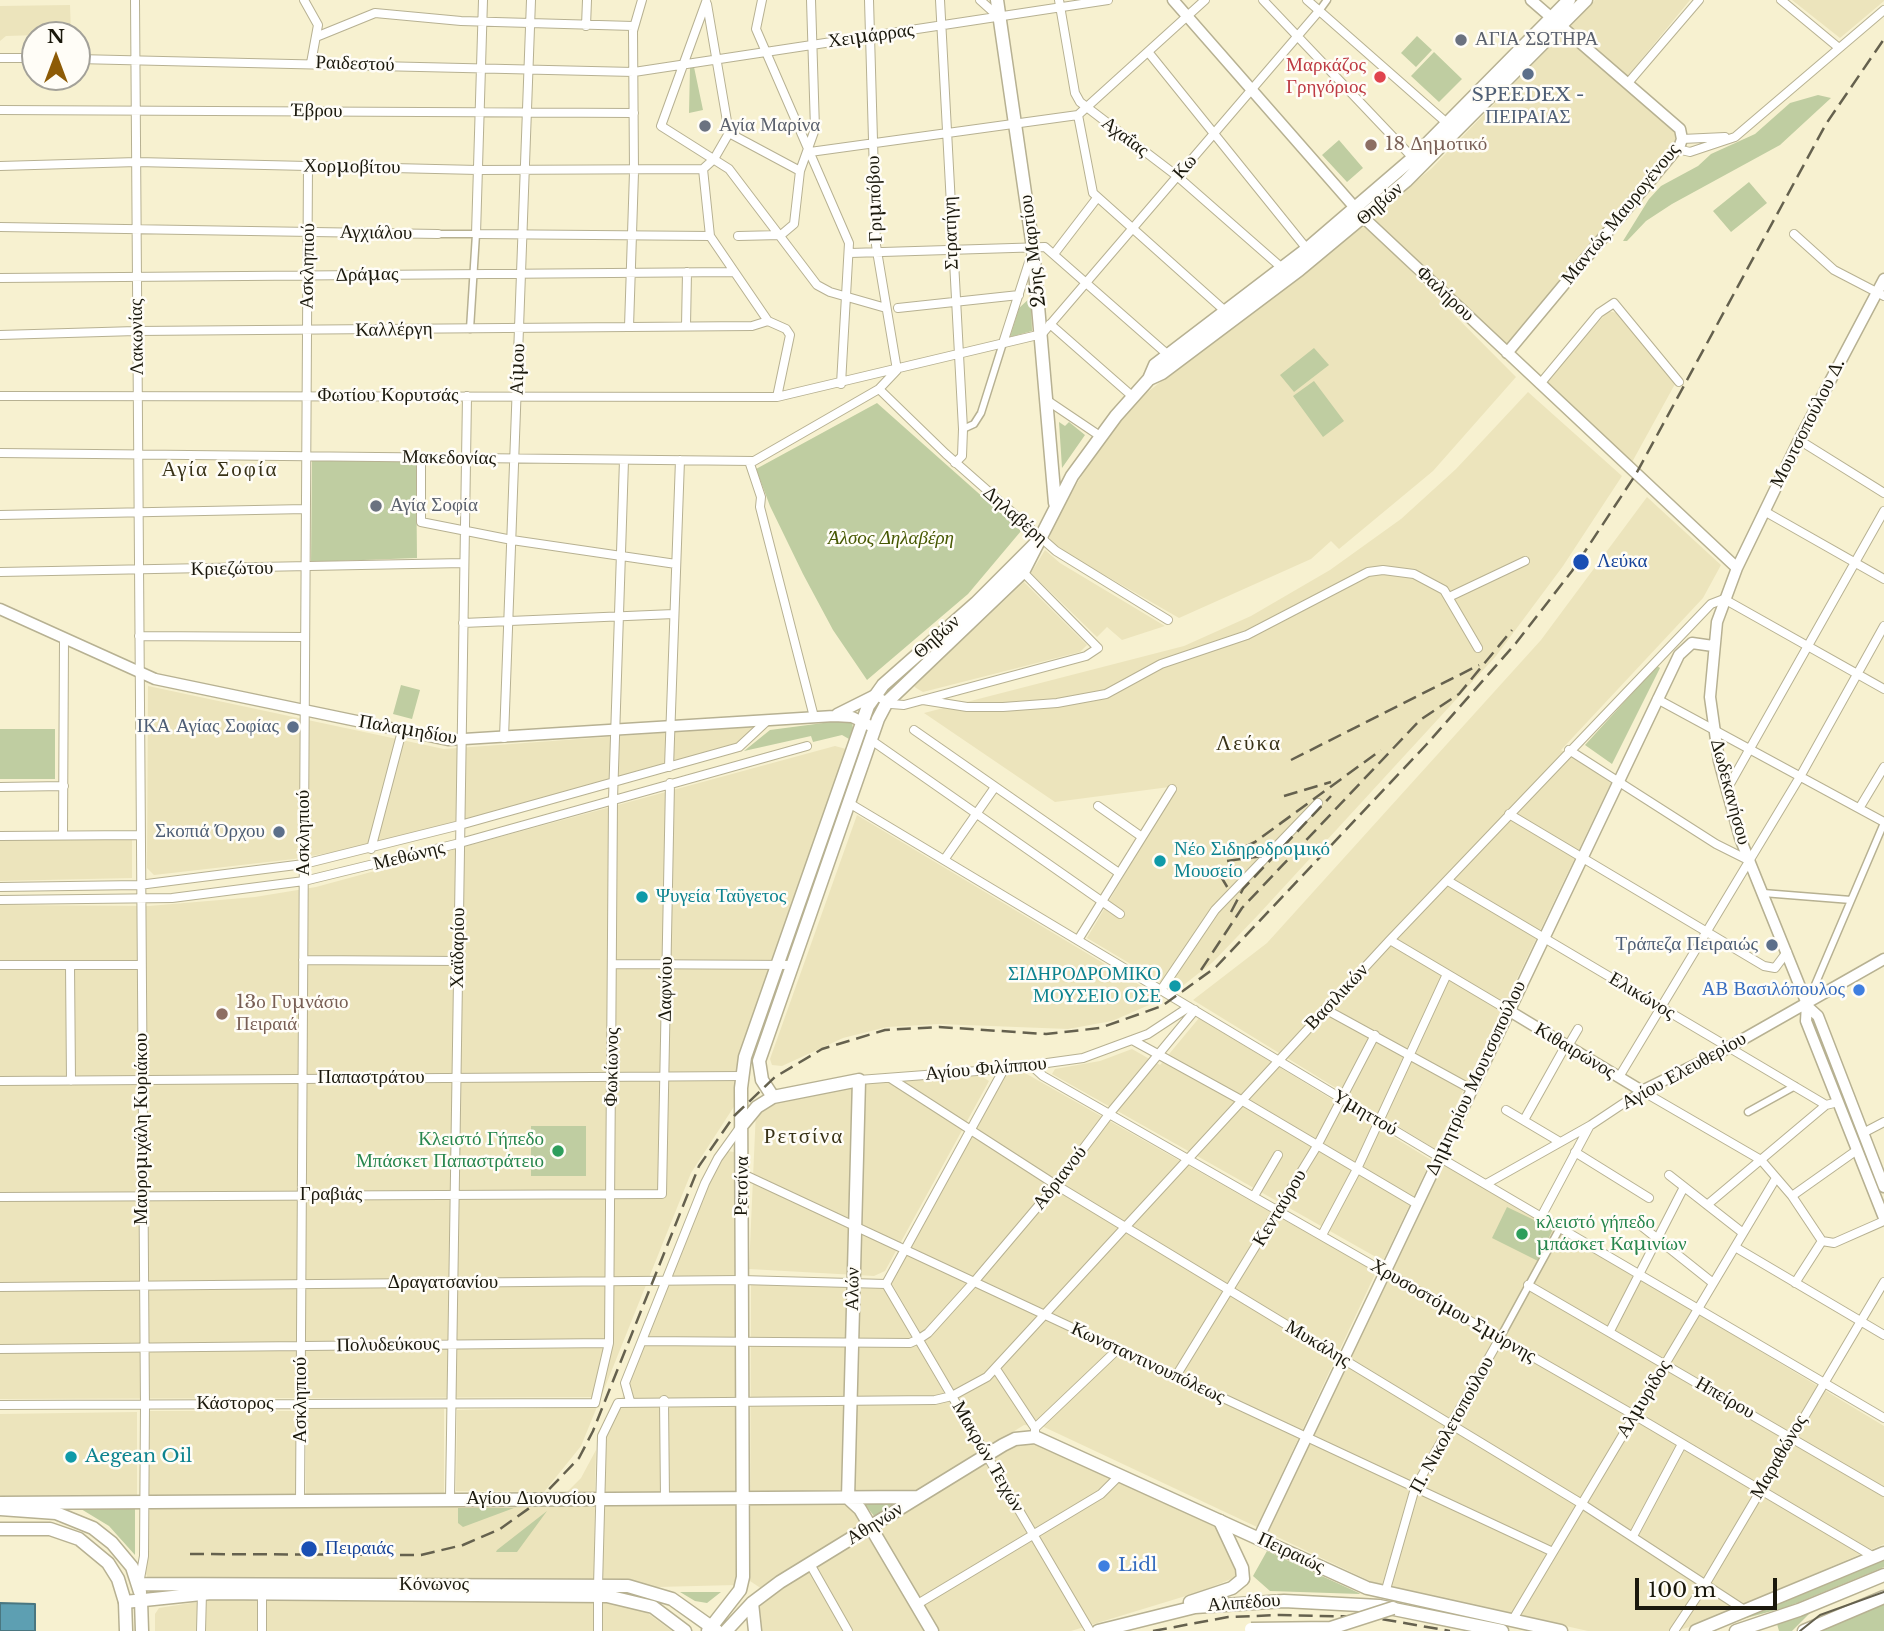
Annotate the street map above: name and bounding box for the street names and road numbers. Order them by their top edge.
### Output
street label: Χειμάρρας [826,19,916,53]
street label: Ραιδεστού [315,51,395,77]
street label: Έβρου [291,99,343,123]
street label: Αχαΐας [1097,112,1153,162]
street label: Μαντώς Μαυρογένους [1557,139,1685,289]
street label: Κω [1168,150,1202,184]
street label: Χορμοβίτου [303,155,401,179]
street label: Γριμπόβου [862,155,888,243]
street label: Θηβών [1352,178,1408,230]
street label: 25ης Μαρτίου [1015,193,1051,309]
street label: Στρατήγη [938,196,964,270]
street label: Αγχιάλου [340,221,412,245]
street label: Ασκληπιού [296,223,320,309]
street label: Φαλήρου [1411,261,1479,327]
street label: Δράμας [335,263,399,287]
street label: Λακωνίας [125,298,149,376]
street label: Καλλέργη [355,318,433,342]
street label: Αίμου [506,343,530,395]
street label: Μουτσοπούλου Δ. [1765,354,1851,492]
street label: Φωτίου Κορυτσάς [318,385,458,407]
street label: Μακεδονίας [402,446,496,470]
street label: Δηλαβέρη [978,482,1052,550]
street label: Κριεζώτου [191,557,273,581]
street label: Θηβών [909,610,965,664]
street label: Παλαμηδίου [357,710,459,750]
street label: Δωδεκανήσου [1705,737,1755,847]
street label: Ασκληπιού [293,790,315,876]
street label: Μεθώνης [371,836,447,876]
street label: Χαϊδαρίου [446,907,470,989]
street label: Δαφνίου [654,956,678,1022]
street label: Βασιλικών [1301,959,1373,1035]
street label: Ελικώνος [1605,967,1679,1025]
street label: Δημητρίου Μουτσοπούλου [1421,977,1531,1179]
street label: Κιθαιρώνος [1530,1018,1620,1084]
street label: Φωκίωνος [600,1027,624,1107]
street label: Αγίου Ελευθερίου [1618,1027,1750,1115]
street label: Μαυρομιχάλη Κυριάκου [131,1033,153,1225]
street label: Αγίου Φιλίππου [924,1052,1048,1086]
street label: Παπαστράτου [317,1067,425,1089]
street label: Υμηττού [1328,1085,1402,1141]
street label: Αδριανού [1028,1142,1092,1214]
street label: Ρετσίνα [730,1156,754,1216]
street label: Κενταύρου [1248,1165,1312,1251]
street label: Γραβιάς [300,1184,362,1206]
street label: Χρυσοστόμου Σμύρνης [1366,1254,1540,1368]
street label: Αλών [841,1267,865,1311]
street label: Δραγατσανίου [388,1272,498,1294]
street label: Μυκάλης [1281,1316,1355,1372]
street label: Κωνσταντινουπόλεως [1067,1317,1229,1409]
street label: Πολυδεύκους [336,1333,440,1357]
street label: Π. Νικολετοπούλου [1405,1353,1499,1497]
street label: Αλμυρίδος [1612,1356,1676,1442]
street label: Ασκληπιού [290,1357,312,1443]
street label: Ηπείρου [1691,1372,1759,1424]
street label: Κάστορος [197,1393,273,1415]
street label: Μακρών Τειχών [947,1397,1029,1517]
street label: Μαραθώνος [1746,1411,1812,1503]
street label: Αγίου Διονυσίου [466,1488,596,1510]
street label: Αθηνών [842,1498,908,1550]
street label: Πειραιώς [1254,1528,1328,1578]
street label: Κόνωνος [399,1574,469,1596]
street label: Αλιπέδου [1207,1589,1281,1617]

